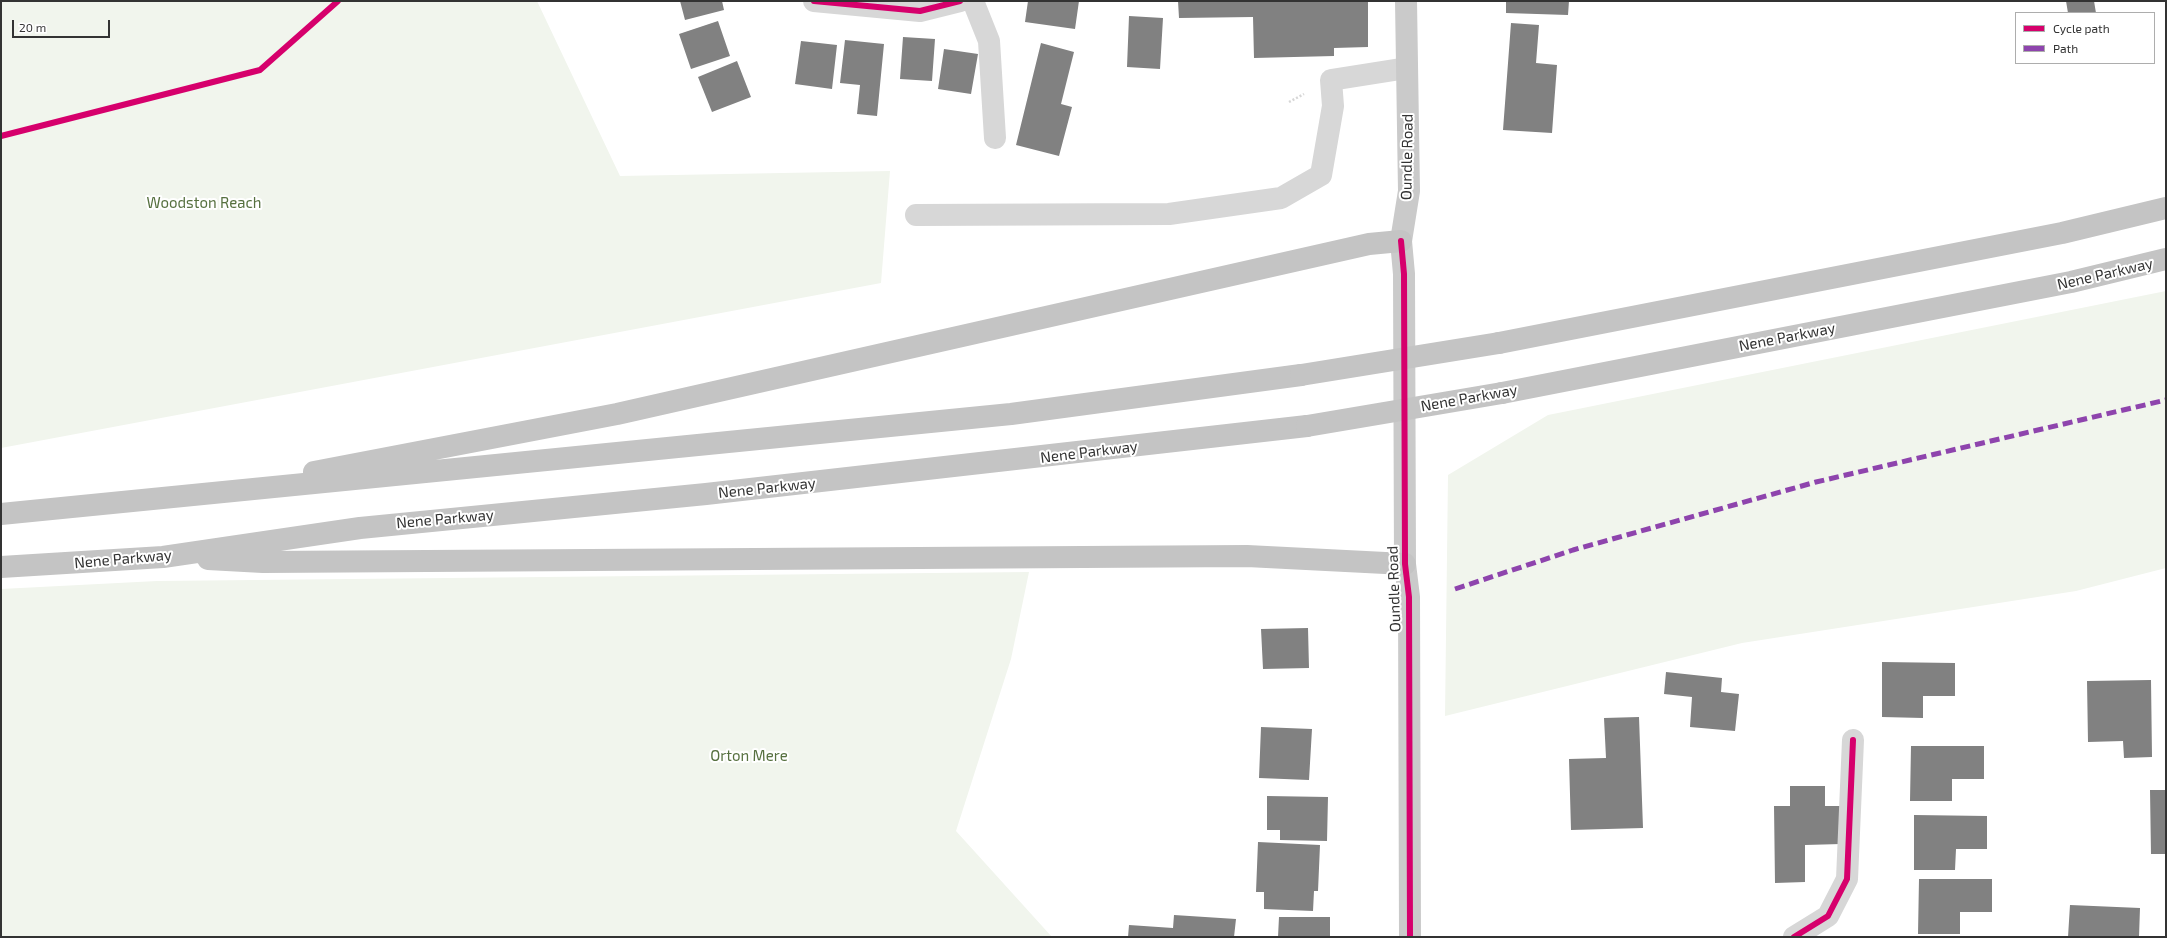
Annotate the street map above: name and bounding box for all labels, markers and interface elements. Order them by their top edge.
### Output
scale bar [14,12,112,38]
legend [2015,12,2155,64]
text: 20 m [19,20,46,34]
text: Cycle path [2053,21,2110,35]
text: Path [2053,41,2078,55]
street label: Oundle Road [1397,114,1417,200]
park label: Woodston Reach [146,194,262,212]
street label: Nene Parkway [2055,254,2155,294]
street label: Nene Parkway [1737,319,1837,355]
street label: Nene Parkway [1419,381,1519,415]
street label: Nene Parkway [1039,437,1139,467]
street label: Nene Parkway [717,474,817,502]
street label: Nene Parkway [395,506,495,532]
street label: Nene Parkway [73,546,173,572]
street label: Oundle Road [1383,546,1405,632]
park label: Orton Mere [710,747,788,765]

